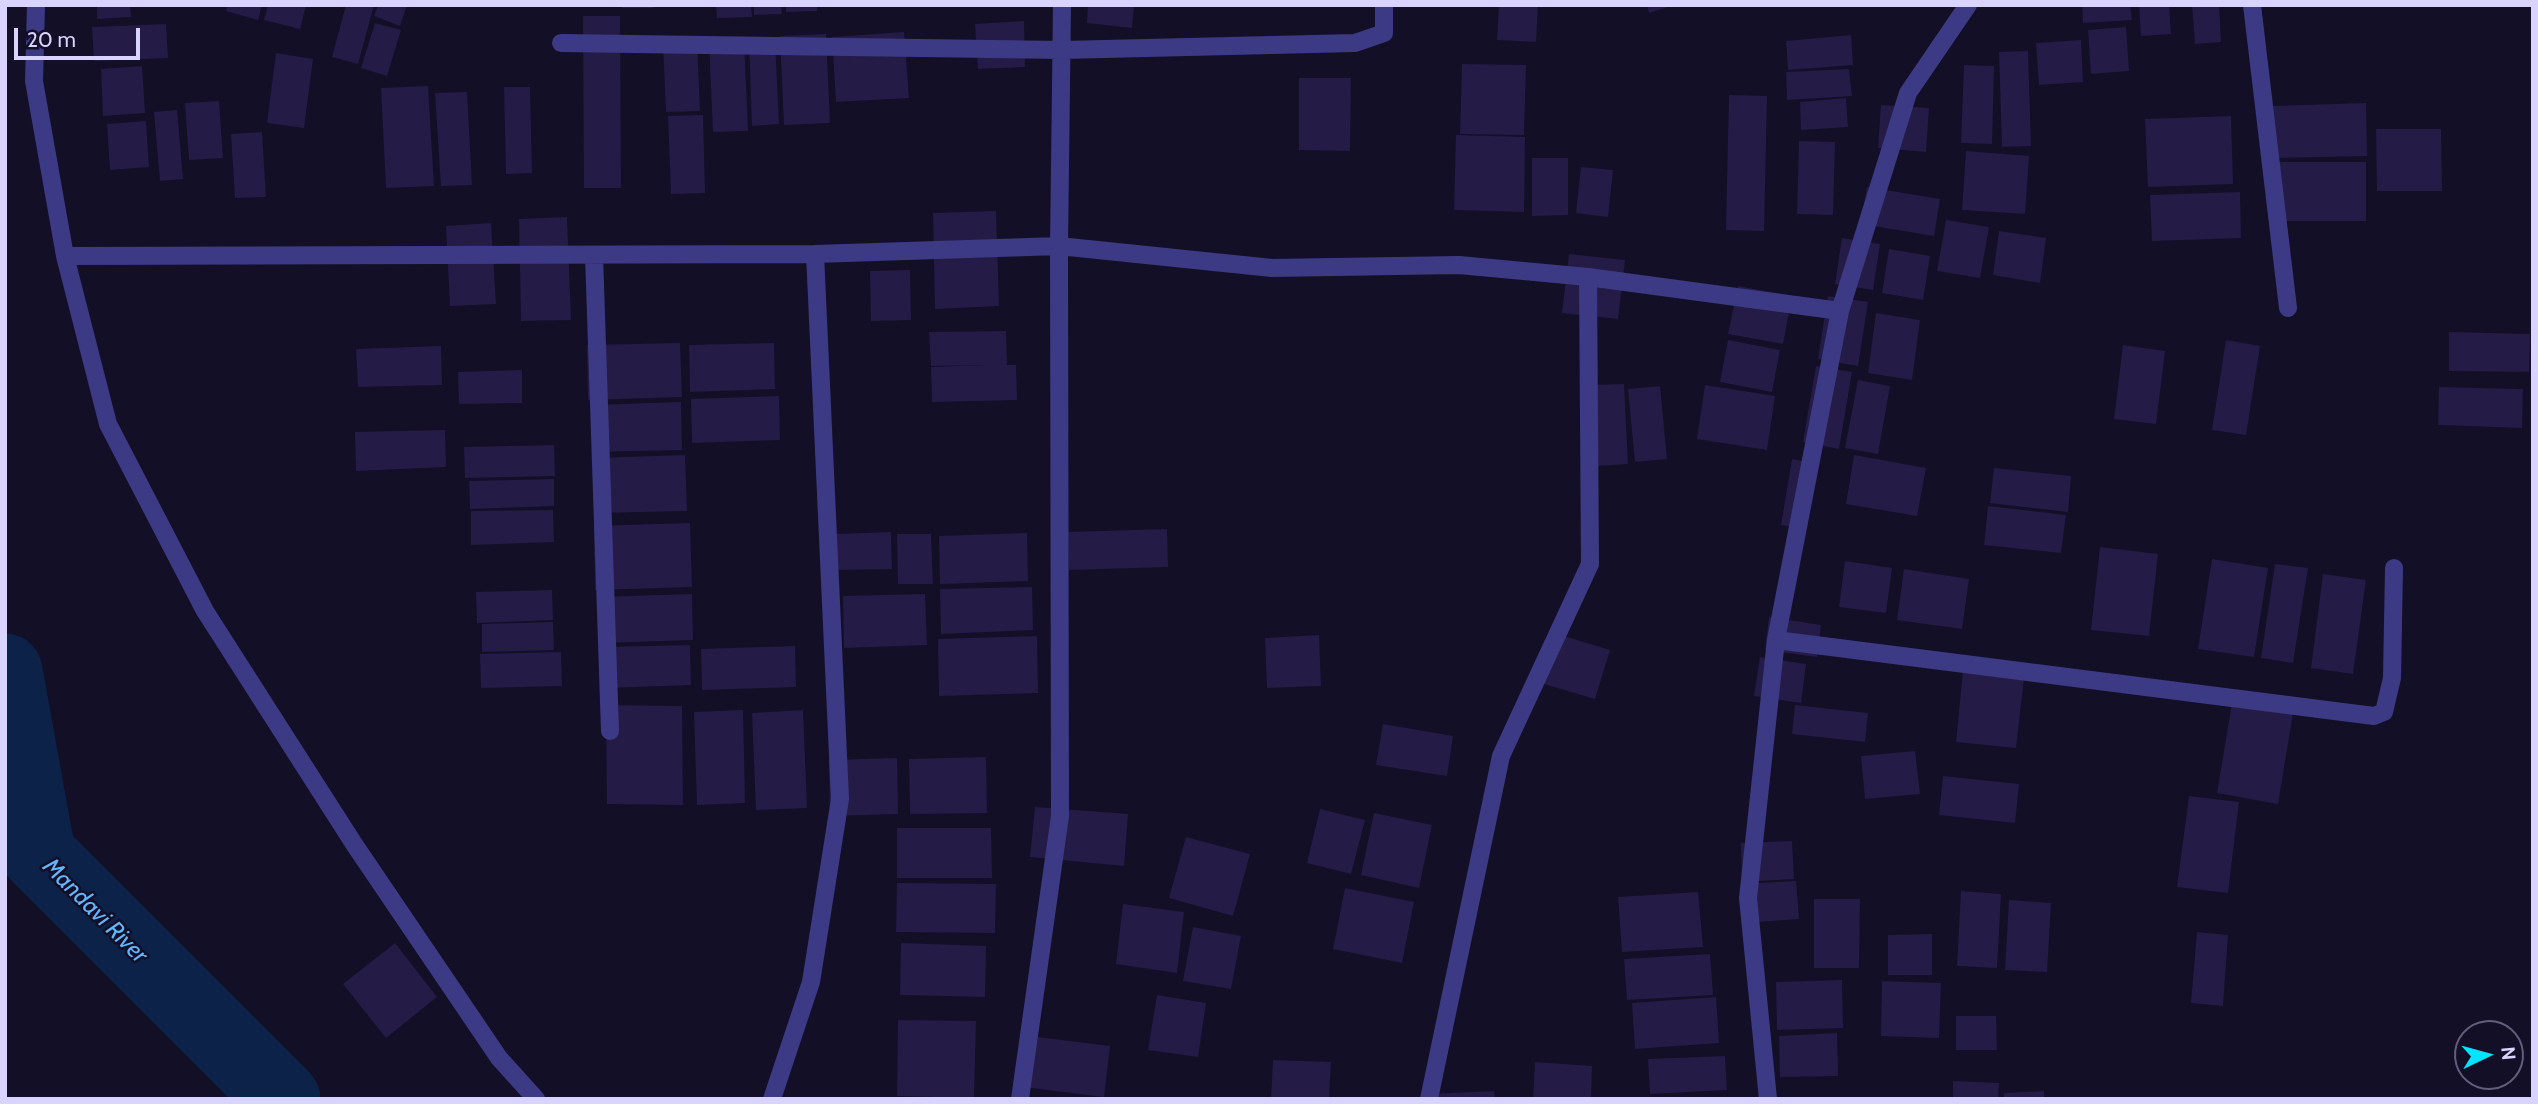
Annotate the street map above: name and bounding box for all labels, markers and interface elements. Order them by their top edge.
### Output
scale bar [18,14,144,58]
text: 20 m [27,27,76,52]
water label: Mandavi River [37,853,153,969]
north arrow [2454,1020,2524,1090]
text: N [2496,1046,2520,1061]

